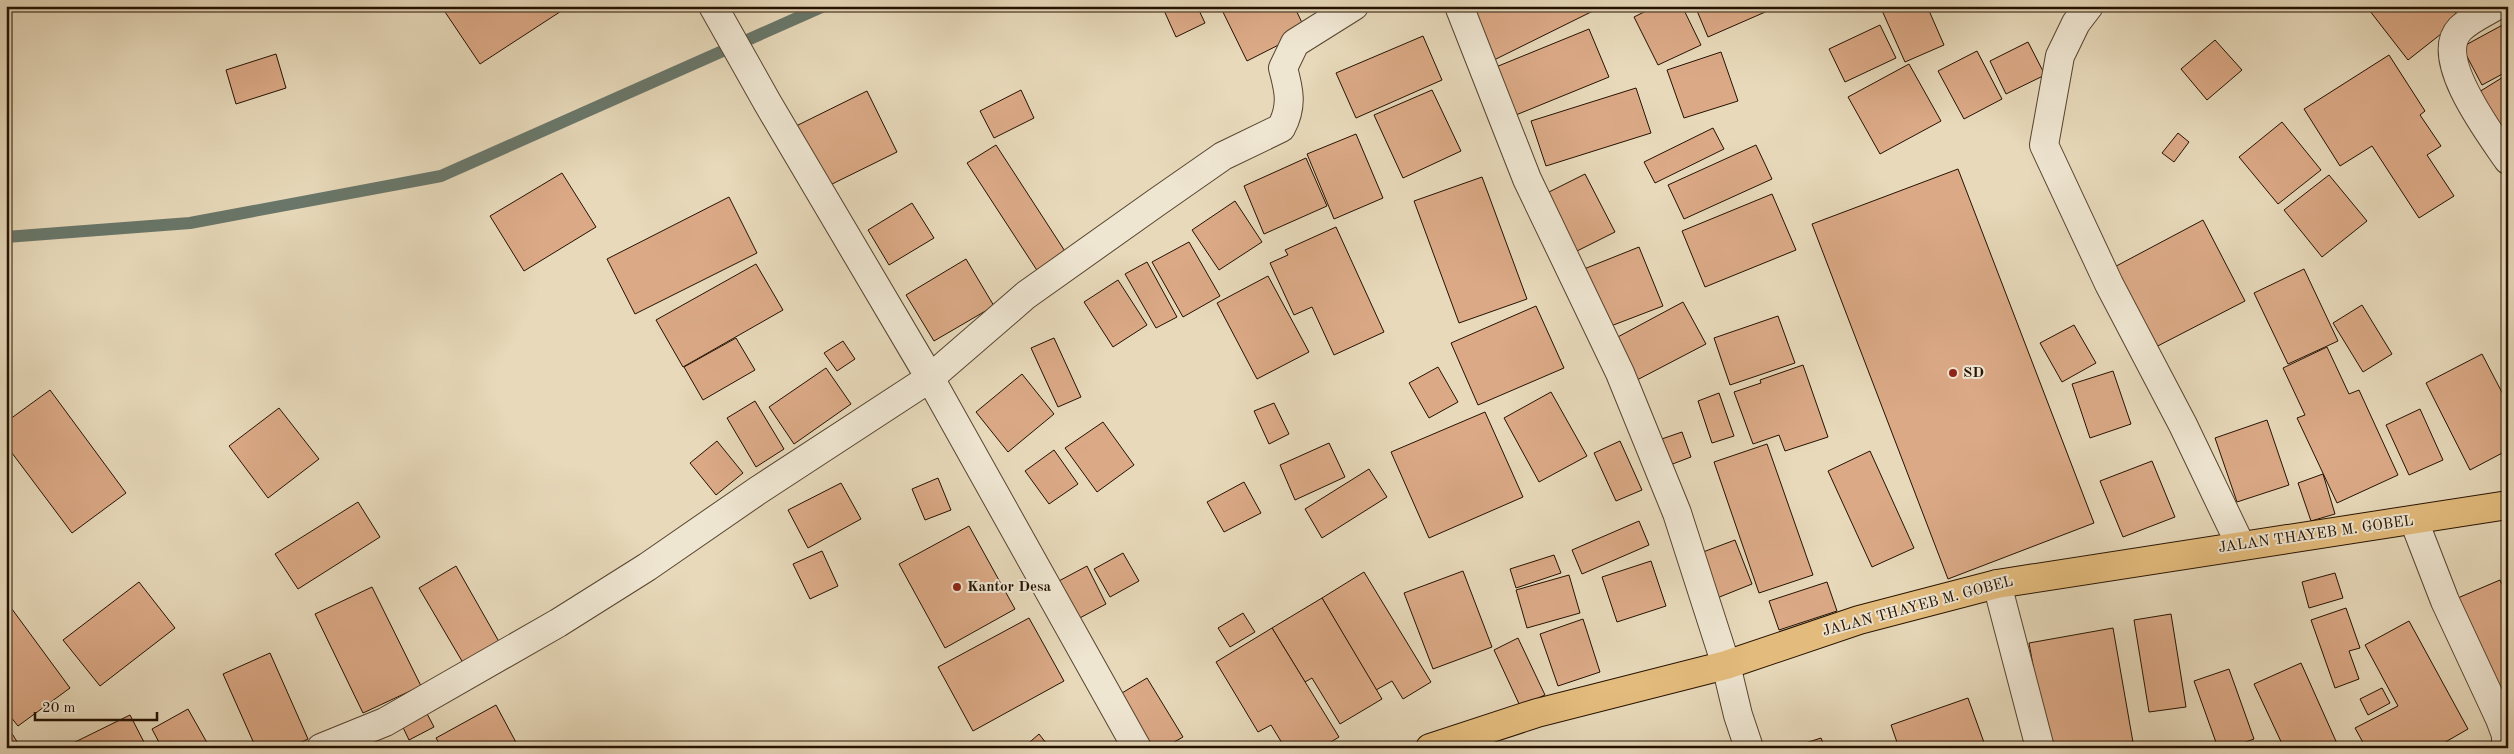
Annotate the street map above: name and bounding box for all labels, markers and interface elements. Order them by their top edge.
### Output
place label: SD [1963,366,1984,381]
marker: SD [1947,367,1959,379]
street label: JALAN THAYEB M. GOBEL [2217,514,2415,556]
street label: JALAN THAYEB M. GOBEL [1821,574,2015,640]
place label: Kantor Desa [967,580,1052,595]
marker: Kantor Desa [951,581,963,593]
scale bar [35,689,158,721]
text: 20 m [42,701,76,716]

